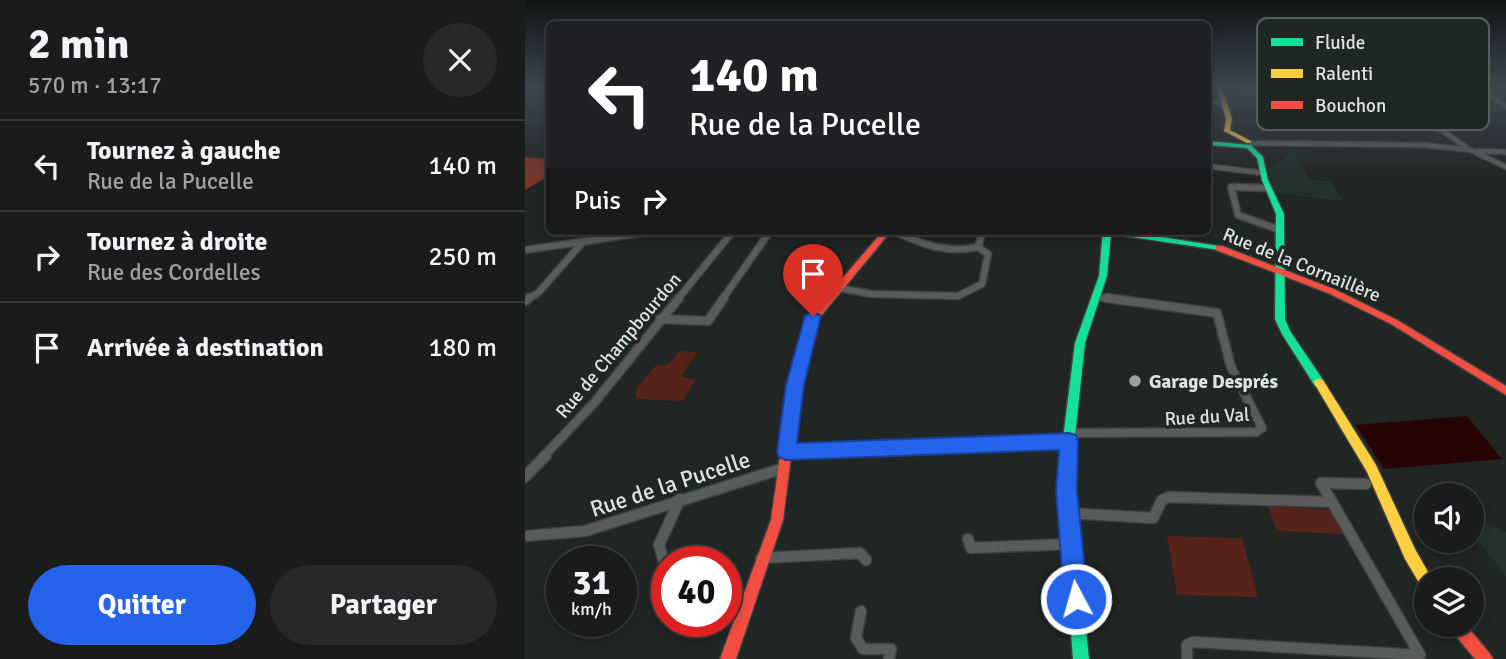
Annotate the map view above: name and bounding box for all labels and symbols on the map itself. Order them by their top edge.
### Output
legend [1257,18,1489,130]
text: Fluide [1315,31,1365,55]
text: Ralenti [1315,62,1373,86]
text: Bouchon [1315,94,1386,118]
street label: Rue de la Cornaillère [1219,222,1384,308]
pin [783,244,843,316]
street label: Rue de Champbourdon [551,268,687,423]
place label: Garage Després [1149,370,1278,394]
marker: Garage Després [1127,373,1143,389]
street label: Rue du Val [1164,403,1250,431]
street label: Rue de la Pucelle [586,445,754,524]
speed limit sign: 40 [651,546,742,637]
position arrow [1039,562,1113,636]

